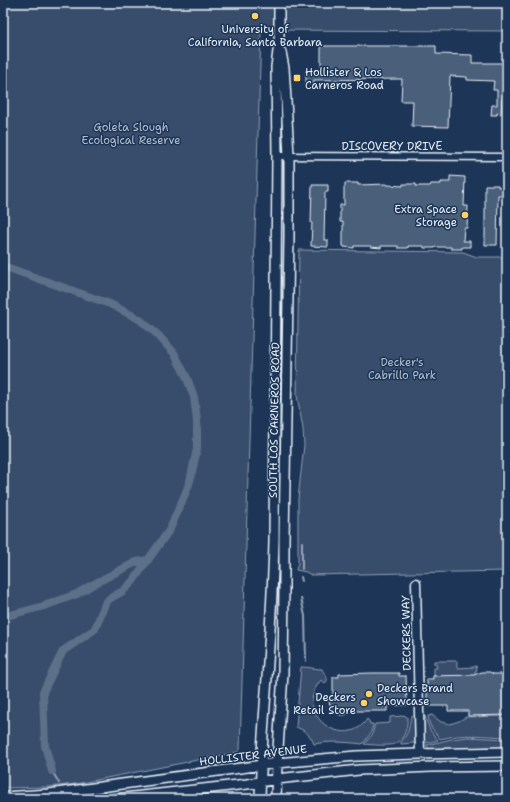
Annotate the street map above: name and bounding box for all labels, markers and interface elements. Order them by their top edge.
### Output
marker: University of California, Santa Barbara [250,11,260,21]
place label: University of California, Santa Barbara [188,22,322,50]
place label: Hollister & Los Carneros Road [305,65,384,93]
marker: Hollister & Los Carneros Road [292,73,302,83]
park label: Goleta Slough Ecological Reserve [82,120,180,148]
street label: DISCOVERY DRIVE [342,139,442,154]
place label: Extra Space Storage [394,202,457,230]
marker: Extra Space Storage [460,210,470,220]
street label: SOUTH LOS CARNEROS ROAD [266,342,283,498]
park label: Decker's Cabrillo Park [368,355,436,383]
street label: DECKERS WAY [398,595,415,671]
place label: Deckers Brand Showcase [377,681,453,709]
marker: Deckers Brand Showcase [364,689,374,699]
place label: Deckers Retail Store [293,690,356,718]
marker: Deckers Retail Store [359,698,369,708]
street label: HOLLISTER AVENUE [198,741,308,770]

